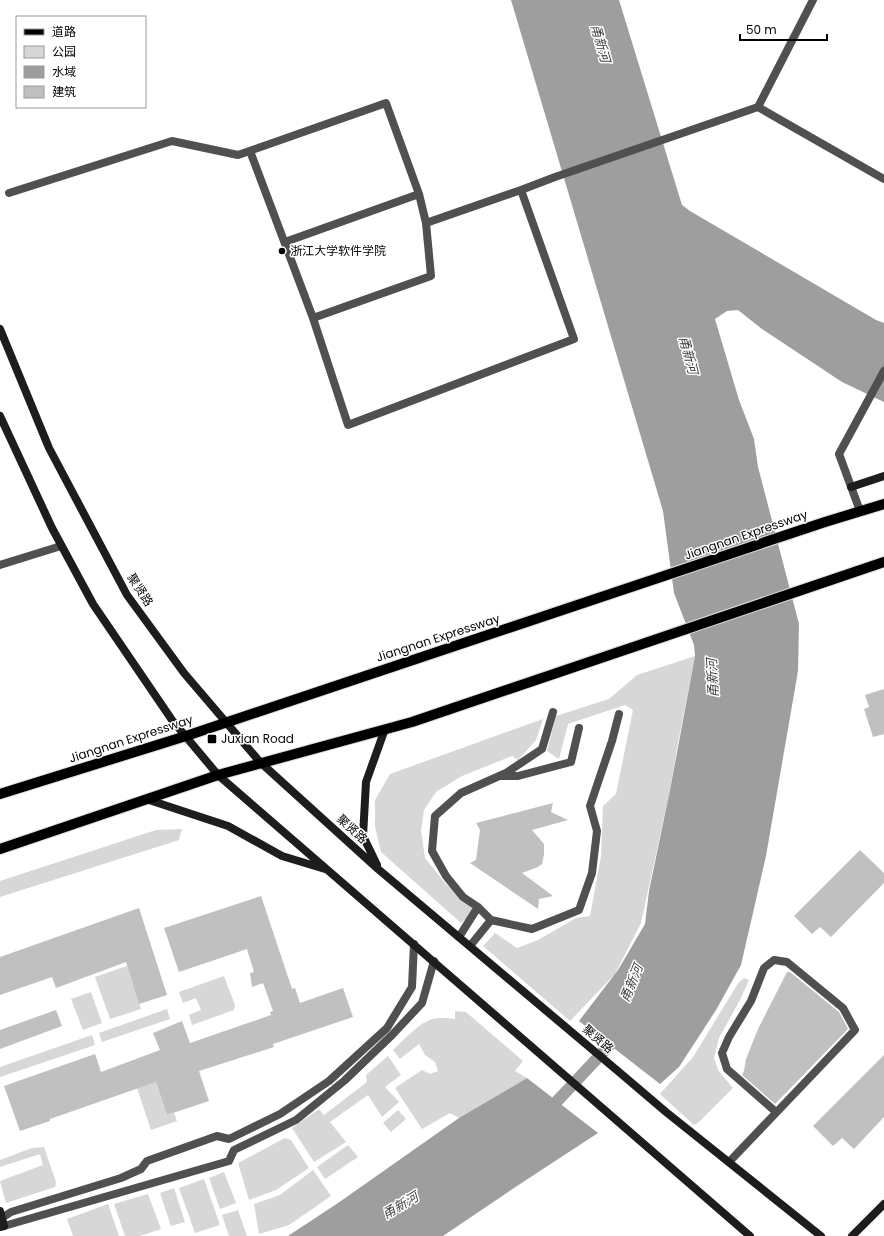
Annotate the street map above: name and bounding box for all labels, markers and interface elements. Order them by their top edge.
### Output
legend [16,16,146,108]
scale bar [740,16,827,42]
text: 50 m [746,21,777,38]
water label: 甬新河 [586,22,616,67]
text: 道路 [52,23,76,40]
text: 公园 [52,43,76,60]
text: 水域 [52,63,76,80]
text: 建筑 [52,83,76,100]
place label: 浙江大学软件学院 [290,242,386,259]
marker: 浙江大学软件学院 [277,246,287,256]
water label: 甬新河 [674,334,704,379]
street label: Jiangnan Expressway [682,505,810,564]
street label: 聚贤路 [123,570,157,609]
street label: Jiangnan Expressway [374,609,502,666]
water label: 甬新河 [702,655,723,698]
street label: Jiangnan Expressway [67,710,195,767]
place label: Juxian Road [221,730,294,747]
marker: Juxian Road [206,733,218,745]
street label: 聚贤路 [333,810,371,847]
water label: 甬新河 [615,959,649,1005]
street label: 聚贤路 [579,1021,618,1057]
water label: 甬新河 [379,1186,424,1224]

